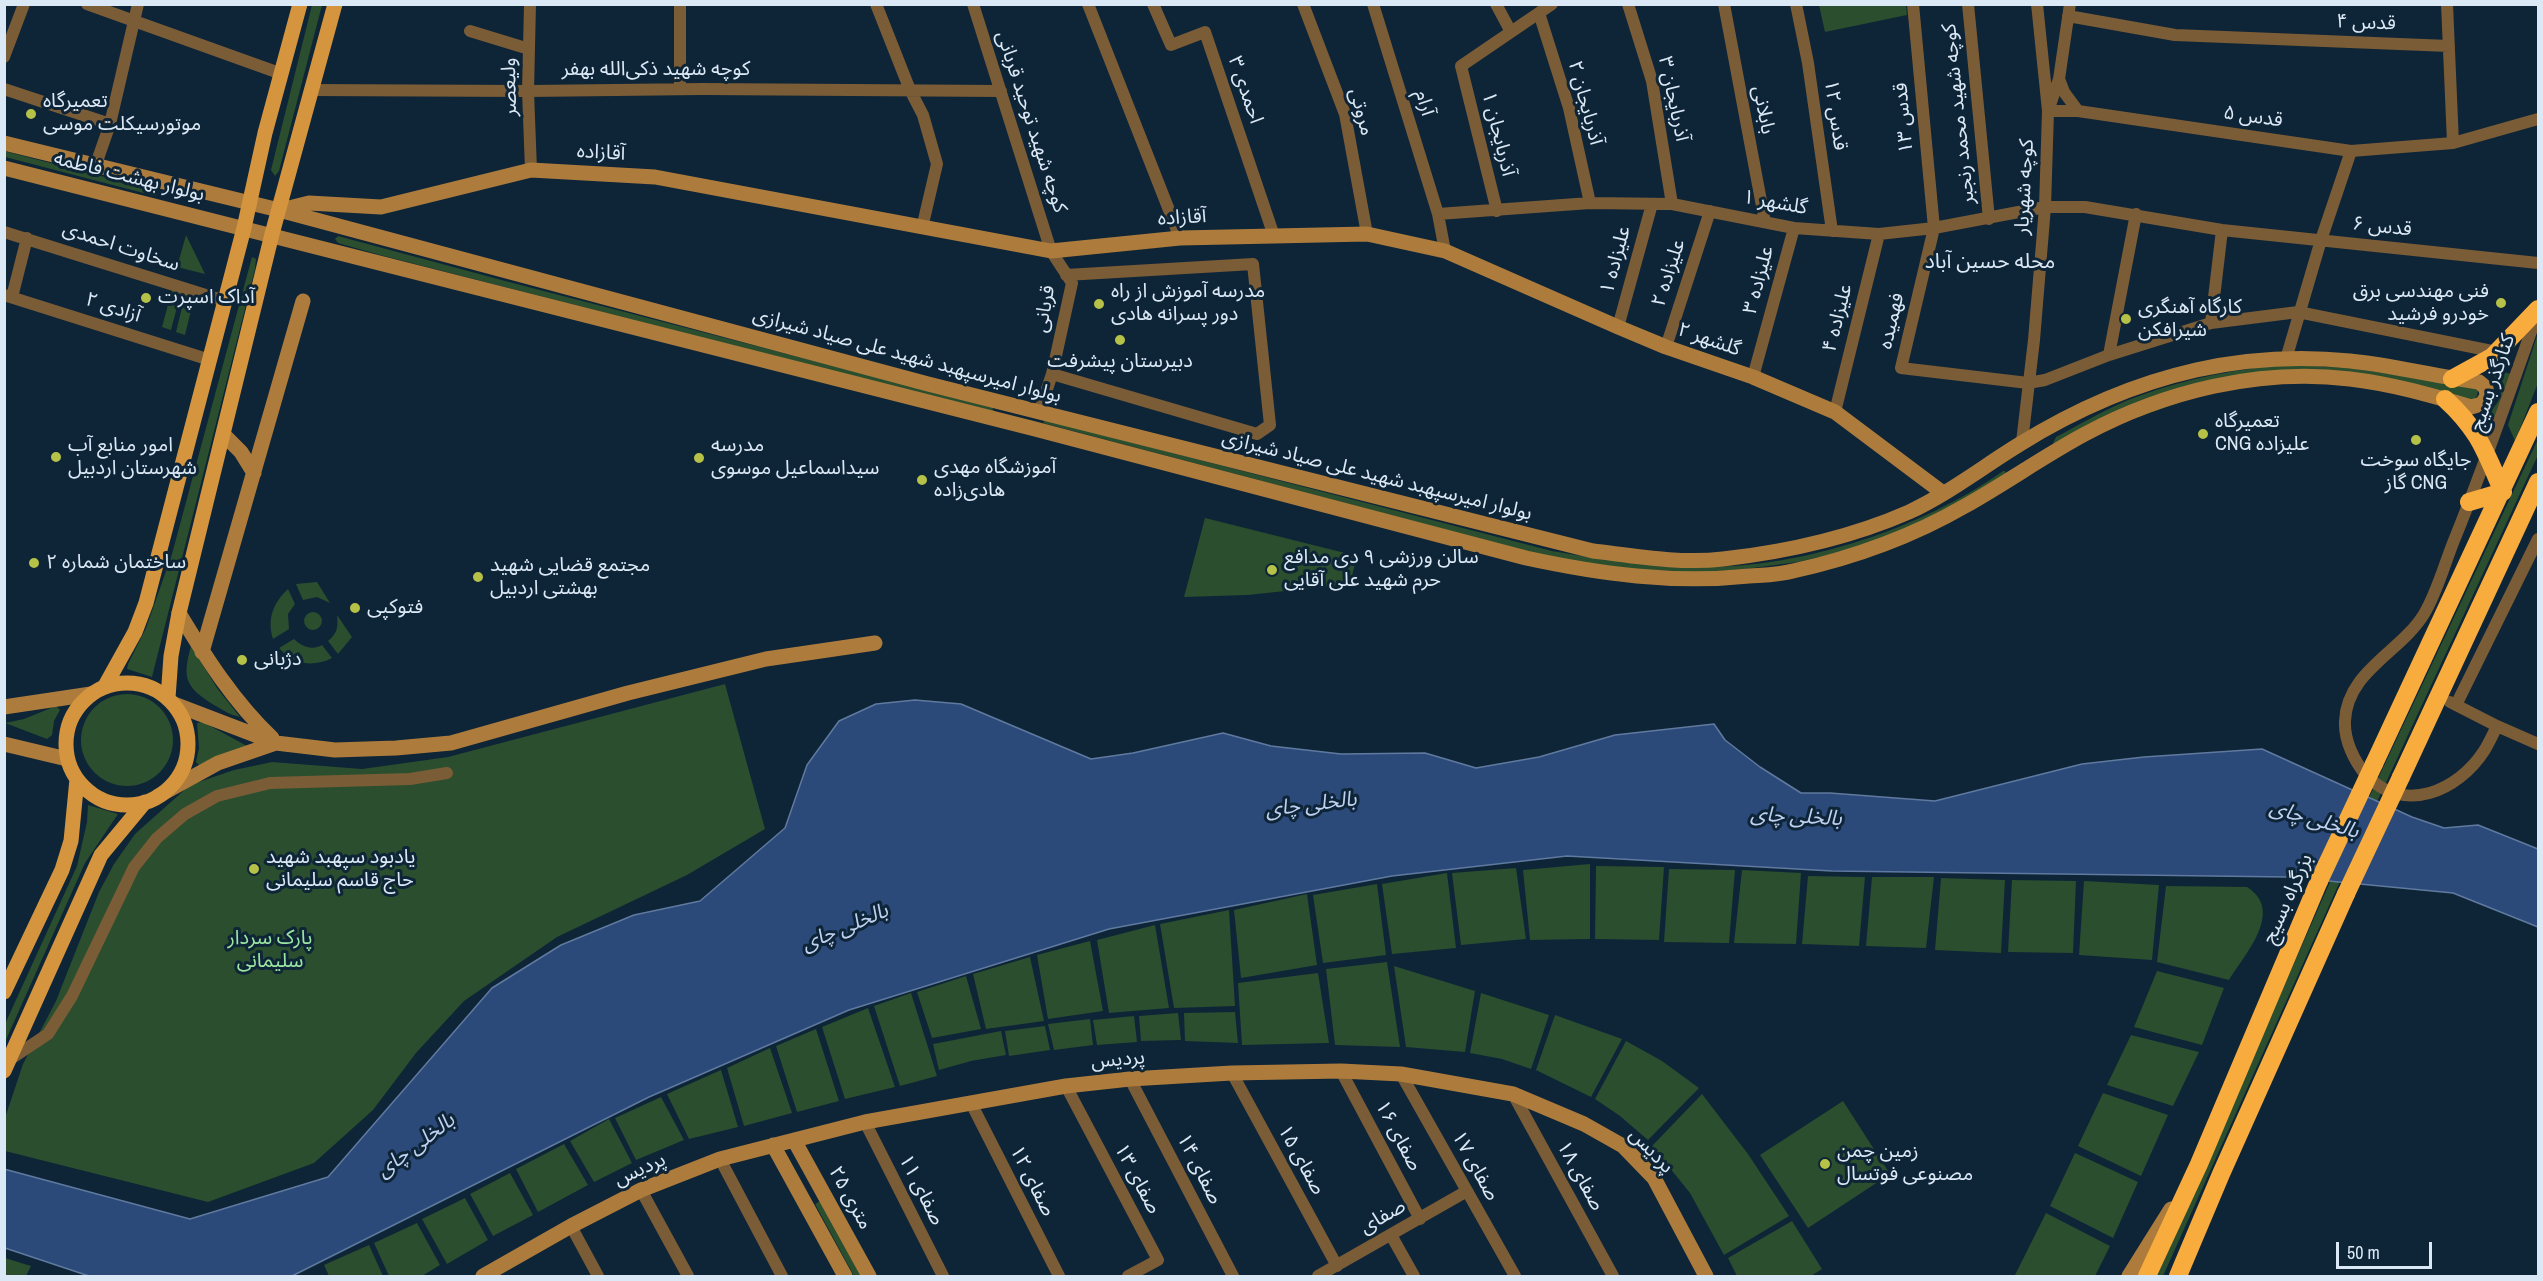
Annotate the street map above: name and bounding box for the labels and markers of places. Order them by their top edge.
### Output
place label: تعمیرگاه موتورسیکلت موسی [43,90,201,137]
marker: تعمیرگاه موتورسیکلت موسی [24,107,38,121]
place label: مدرسه آموزش از راه دور پسرانه هادی [1111,280,1265,327]
place label: فنی مهندسی برق خودرو فرشید [2353,280,2489,327]
place label: آداک اسپرت [158,286,255,310]
marker: آداک اسپرت [139,291,153,305]
place label: کارگاه آهنگری شیرافکن [2138,296,2242,343]
marker: فنی مهندسی برق خودرو فرشید [2494,296,2508,310]
marker: مدرسه آموزش از راه دور پسرانه هادی [1092,297,1106,311]
marker: کارگاه آهنگری شیرافکن [2119,312,2133,326]
marker: دبیرستان پیشرفت [1113,333,1127,347]
place label: دبیرستان پیشرفت [1047,350,1193,374]
place label: تعمیرگاه CNG علیزاده [2215,410,2309,457]
marker: تعمیرگاه CNG علیزاده [2196,427,2210,441]
marker: جایگاه سوخت گاز CNG [2409,433,2423,447]
place label: امور منابع آب شهرستان اردبیل [68,434,197,481]
place label: مدرسه سیداسماعیل موسوی [711,434,880,481]
place label: جایگاه سوخت گاز CNG [2361,449,2471,496]
marker: امور منابع آب شهرستان اردبیل [49,450,63,464]
marker: مدرسه سیداسماعیل موسوی [692,451,706,465]
place label: آموزشگاه مهدی هادی‌زاده [934,456,1056,503]
marker: آموزشگاه مهدی هادی‌زاده [915,473,929,487]
place label: سالن ورزشی ۹ دی مدافع حرم شهید علی آقایی [1284,546,1479,593]
place label: ساختمان شماره ۲ [46,551,186,575]
place label: مجتمع قضایی شهید بهشتی اردبیل [490,554,650,601]
marker: ساختمان شماره ۲ [27,556,41,570]
marker: سالن ورزشی ۹ دی مدافع حرم شهید علی آقایی [1265,563,1279,577]
marker: مجتمع قضایی شهید بهشتی اردبیل [471,570,485,584]
place label: فتوکپی [367,596,423,620]
marker: فتوکپی [348,601,362,615]
place label: دژبانی [254,648,302,672]
marker: دژبانی [235,653,249,667]
place label: یادبود سپهبد شهید حاج قاسم سلیمانی [266,846,416,893]
marker: یادبود سپهبد شهید حاج قاسم سلیمانی [247,862,261,876]
place label: زمین چمن مصنوعی فوتسال [1837,1140,1973,1187]
marker: زمین چمن مصنوعی فوتسال [1818,1157,1832,1171]

